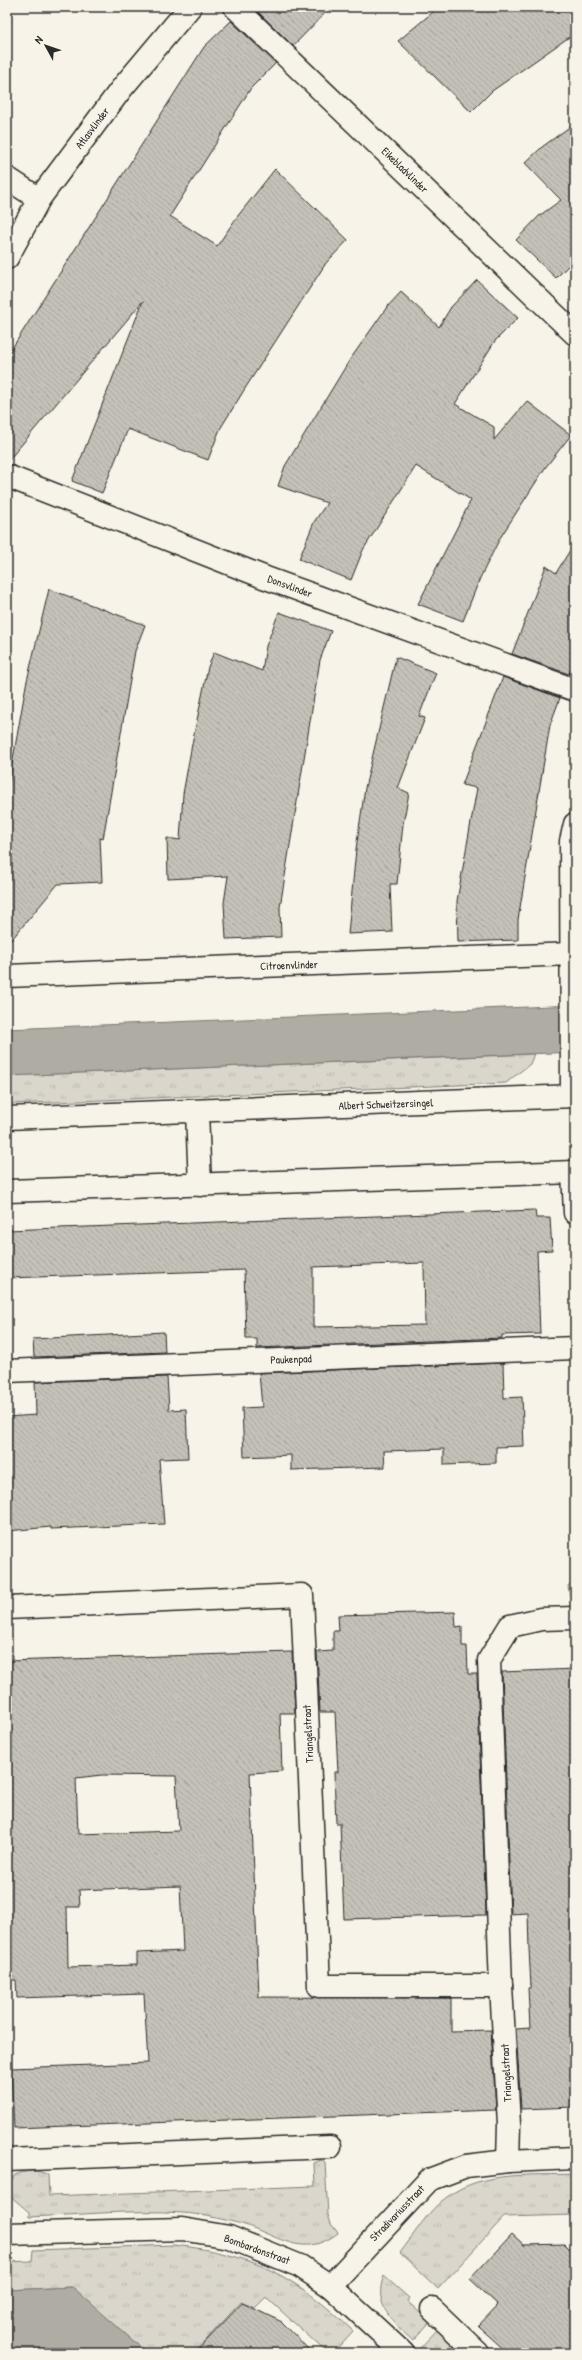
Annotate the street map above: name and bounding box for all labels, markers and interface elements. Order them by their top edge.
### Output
north arrow [26,26,66,66]
text: N [31,33,46,46]
street label: Atlasvlinder [72,104,113,151]
street label: Eikebladvlinder [379,144,432,196]
street label: Donsvlinder [266,571,315,601]
street label: Citroenvlinder [260,957,319,973]
street label: Albert Schweitzersingel [338,1095,434,1113]
street label: Paukenpad [270,1351,313,1367]
street label: Triangelstraat [299,1704,317,1763]
street label: Triangelstraat [497,2043,515,2102]
street label: Stradivariusstraat [367,2182,427,2244]
street label: Bombardonstraat [222,2231,292,2267]

